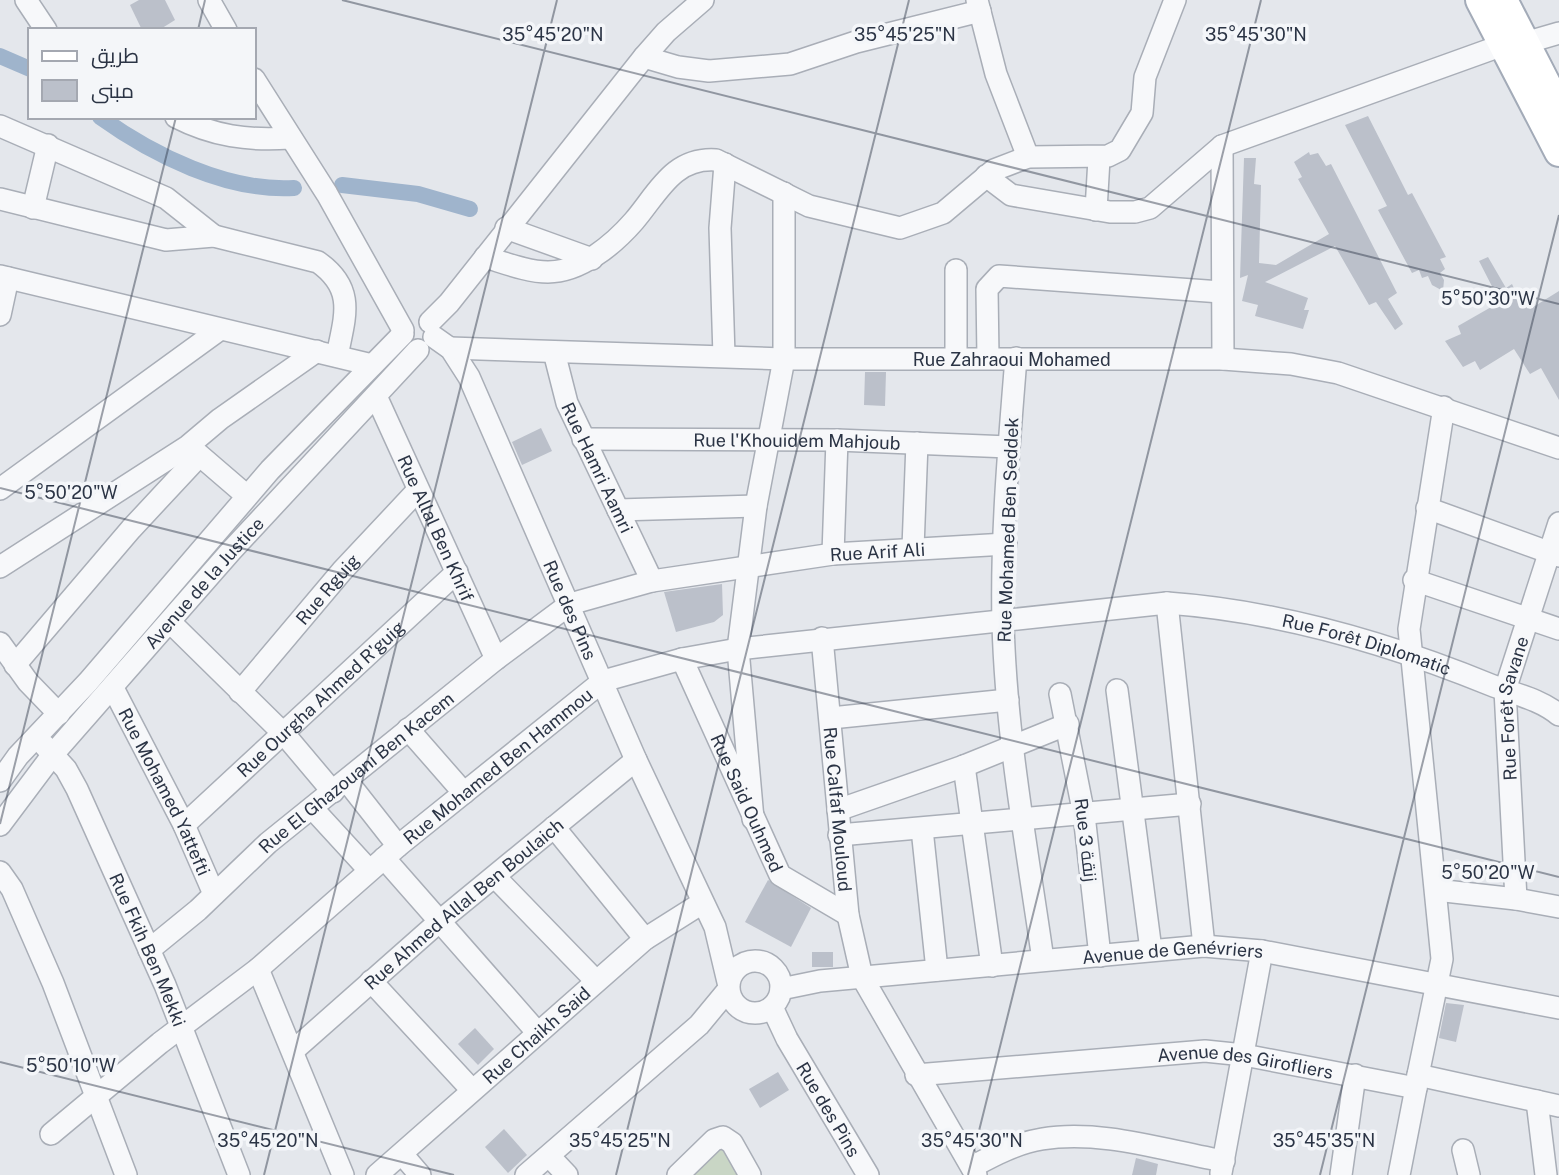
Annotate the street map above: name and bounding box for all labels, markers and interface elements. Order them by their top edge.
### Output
text: 35°45'20"N [502,24,604,45]
text: 35°45'25"N [854,24,956,45]
text: 35°45'30"N [1205,24,1307,45]
legend [28,28,256,119]
text: طريق [91,43,139,69]
text: مبنى [91,78,134,104]
text: 5°50'30"W [1441,288,1535,309]
street label: Rue Zahraoui Mohamed [913,349,1111,370]
street label: Rue Hamri Aamri [558,399,638,536]
street label: Rue Mohamed Ben Seddek [994,417,1022,643]
street label: Rue l'Khouidem Mahjoub [693,429,901,453]
street label: Rue Allal Ben Khrif [394,451,479,604]
text: 5°50'20"W [24,482,118,503]
street label: Avenue de la Justice [140,513,268,653]
street label: Rue Arif Ali [829,538,926,565]
street label: Rue Rguig [291,549,363,628]
street label: Rue des Pins [540,557,601,663]
street label: Rue Forêt Diplomatic [1280,609,1454,679]
street label: Rue Ourgha Ahmed R'guig [232,616,408,781]
street label: Rue Forêt Savane [1493,633,1532,781]
street label: Rue Mohamed Ben Hammou [399,683,596,848]
street label: Rue El Ghazouani Ben Kacem [254,687,457,857]
street label: Rue Mohamed Yattefti [115,704,215,879]
street label: Rue Calfaf Mouloud [820,726,856,893]
street label: Rue Said Ouhmed [707,731,788,875]
street label: Rue 3 زنقة [1069,797,1102,883]
street label: Rue Ahmed Allal Ben Boulaich [360,814,567,994]
text: 5°50'20"W [1441,862,1535,883]
street label: Rue Fkih Ben Mekki [106,870,190,1029]
street label: Avenue de Genévriers [1081,935,1264,968]
street label: Rue Chaikh Said [478,982,594,1088]
street label: Avenue des Girofliers [1156,1040,1335,1082]
text: 5°50'10"W [26,1055,116,1076]
street label: Rue des Pins [793,1058,865,1160]
text: 35°45'20"N [217,1130,319,1151]
text: 35°45'25"N [569,1130,671,1151]
text: 35°45'30"N [921,1130,1023,1151]
text: 35°45'35"N [1273,1130,1375,1151]

